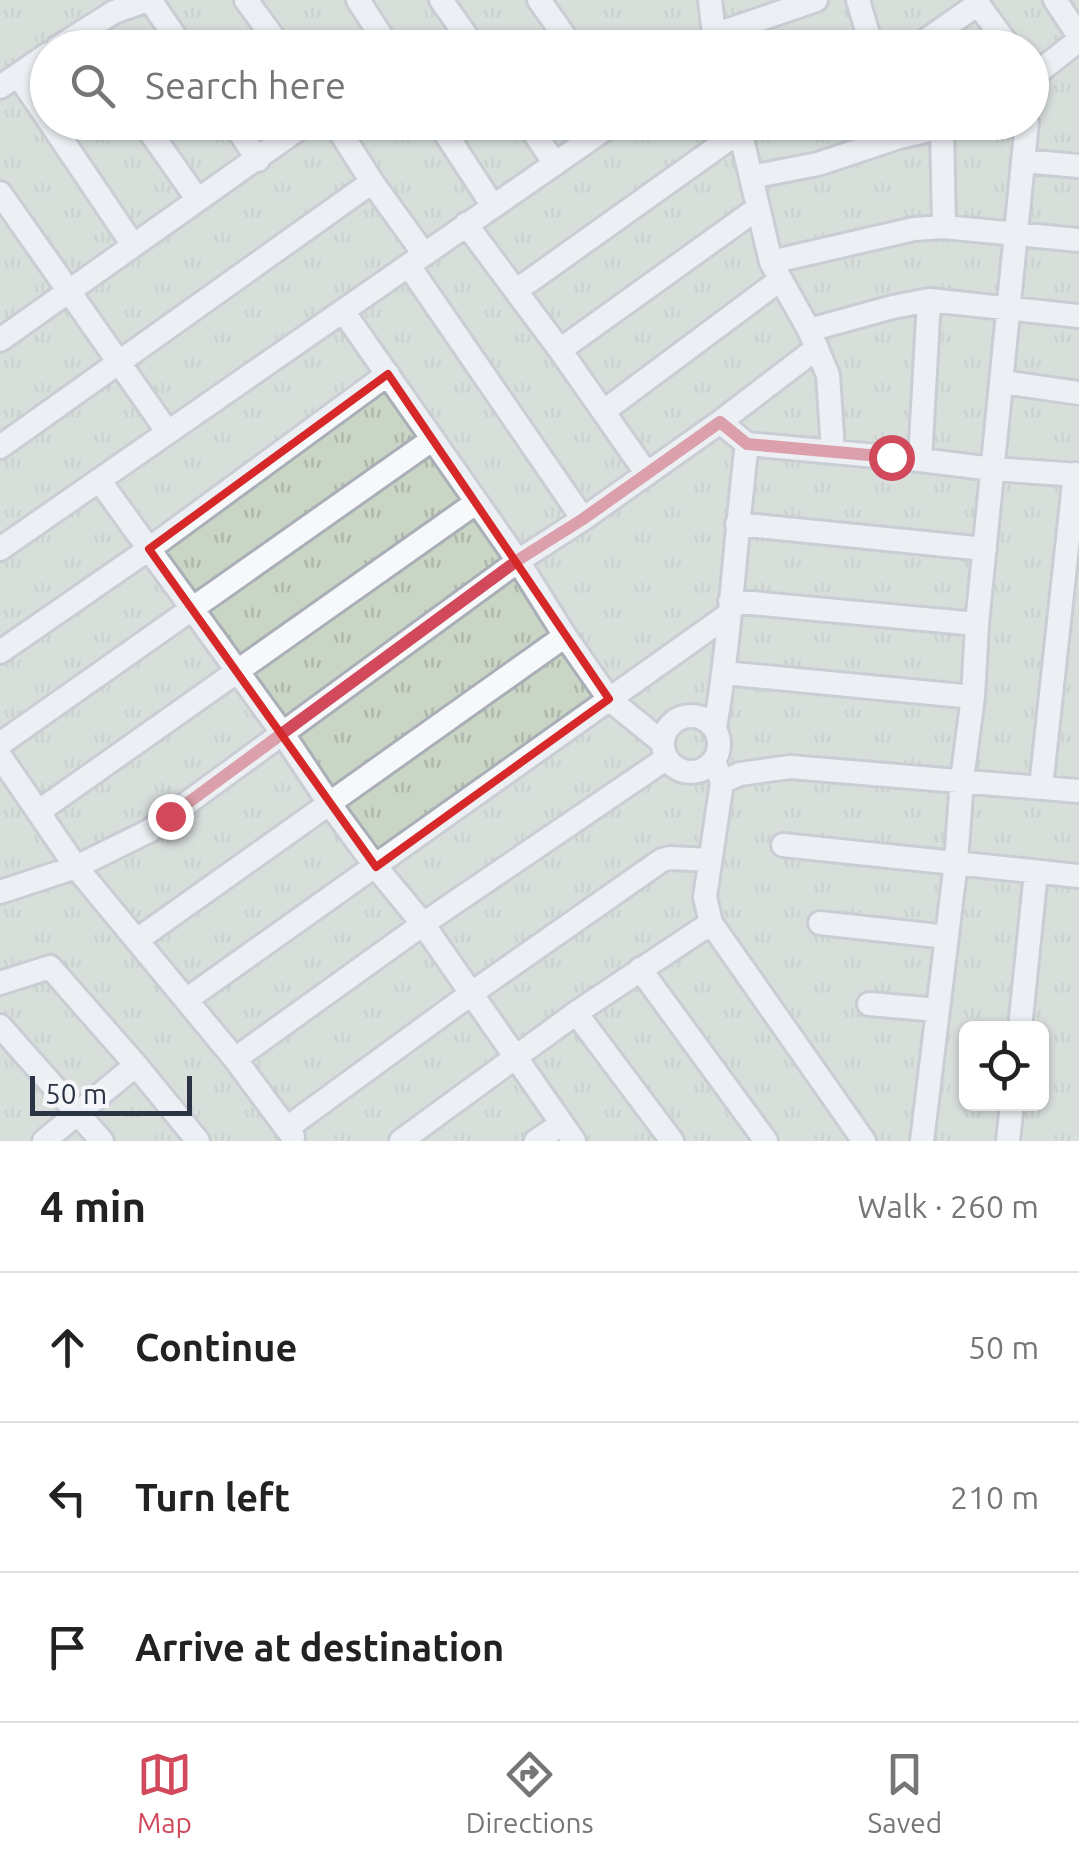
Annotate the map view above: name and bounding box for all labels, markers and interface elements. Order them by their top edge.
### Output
search box [30,30,1049,140]
icon: search [65,58,120,113]
text: Search here [145,64,346,106]
route start [869,435,915,481]
route end [148,794,194,840]
map controls [959,1021,1049,1111]
button: locate [959,1021,1049,1111]
scale bar [30,1071,192,1116]
text: 50 m [45,1078,107,1109]
text: 4 min [40,1183,146,1230]
text: Walk · 260 m [857,1188,1039,1224]
icon: ahead [40,1320,95,1375]
text: Continue [135,1326,297,1368]
text: 50 m [968,1329,1039,1365]
icon: left [40,1470,95,1525]
text: Turn left [135,1476,290,1518]
text: 210 m [950,1479,1039,1515]
icon: arrive [40,1620,95,1675]
text: Arrive at destination [135,1626,504,1668]
tab: Map [137,1747,192,1838]
tab: Directions [466,1747,594,1838]
tab: Saved [868,1747,942,1838]

